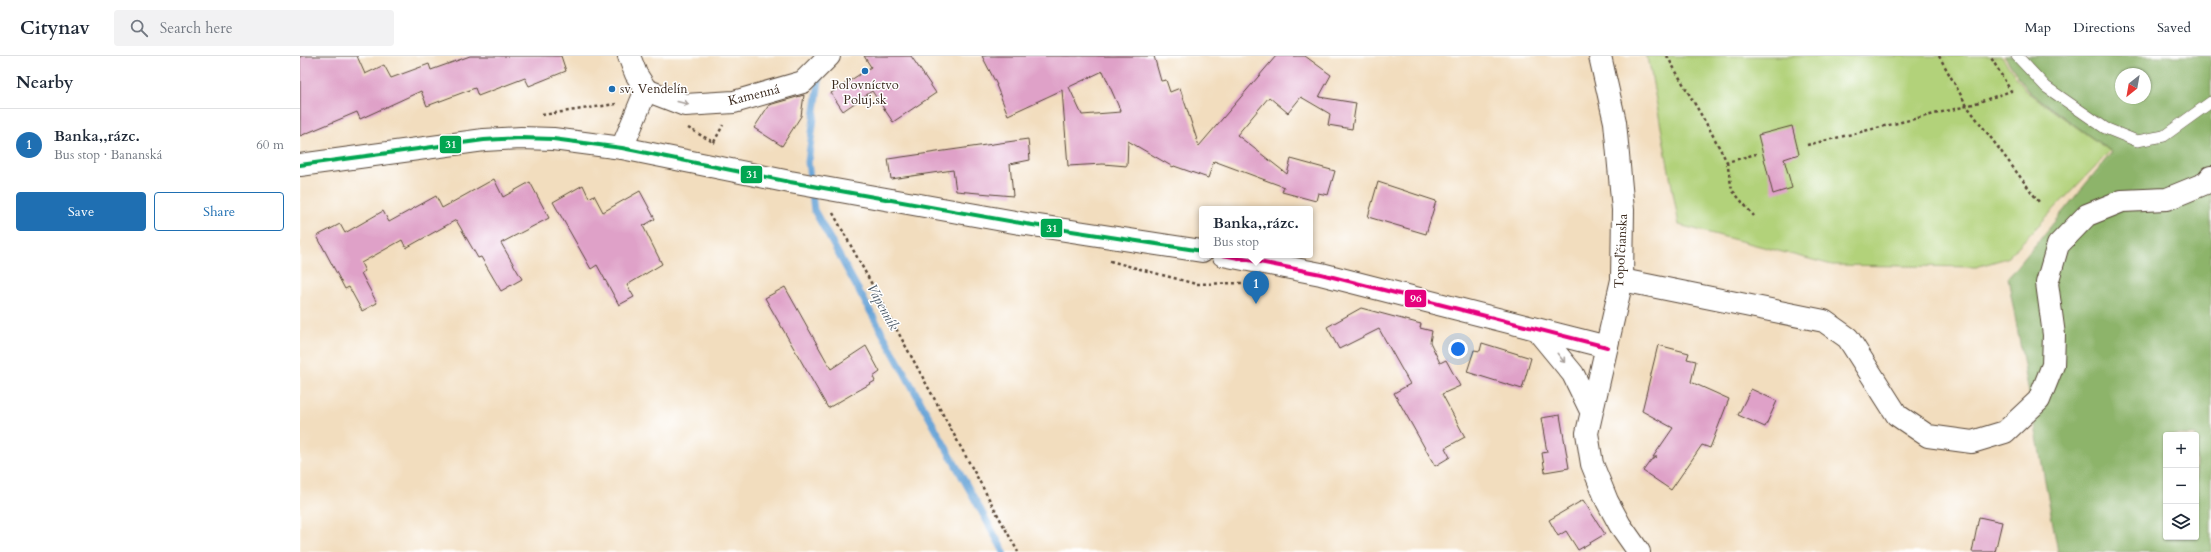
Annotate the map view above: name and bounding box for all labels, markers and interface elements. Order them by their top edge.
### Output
search box [114,10,394,46]
text: Citynav [20,15,90,41]
icon: search [128,17,150,39]
text: Search here [160,18,233,38]
text: Map [2025,18,2051,37]
text: Directions [2073,18,2135,37]
text: Saved [2157,18,2191,37]
marker: Poľovníctvo Poluj.sk [860,66,870,76]
north arrow [2115,68,2151,104]
text: Nearby [16,71,73,94]
place label: Poľovníctvo Poluj.sk [831,76,899,109]
place label: sv. Vendelín [620,80,688,98]
street label: Kamenná [726,80,782,110]
marker: sv. Vendelín [607,84,617,94]
one-way arrow [676,100,689,107]
text: Banka,,rázc. [54,126,140,146]
line badge: 31 [439,135,462,154]
text: 1 [26,136,32,154]
text: 60 m [256,136,284,154]
text: 31 [445,137,457,152]
text: Bus stop · Bananská [54,146,162,164]
line badge: 31 [740,165,763,184]
text: 31 [746,167,758,182]
button: Save [16,192,146,231]
button: Share [154,192,284,231]
popup [1199,206,1313,258]
text: Banka,,rázc. [1213,213,1299,233]
street label: Topoľčianska [1610,213,1632,289]
line badge: 31 [1040,218,1063,238]
text: 31 [1046,221,1058,236]
text: Bus stop [1213,233,1259,251]
pin: 1 [1243,271,1269,304]
water label: Vápenník [862,280,904,334]
line badge: 96 [1404,289,1427,308]
text: 96 [1410,291,1422,306]
your location [1448,339,1468,359]
one-way arrow [1557,353,1566,364]
map controls [2163,432,2199,540]
button: + [2163,432,2199,468]
button: − [2163,468,2199,504]
button: layers [2163,504,2199,540]

